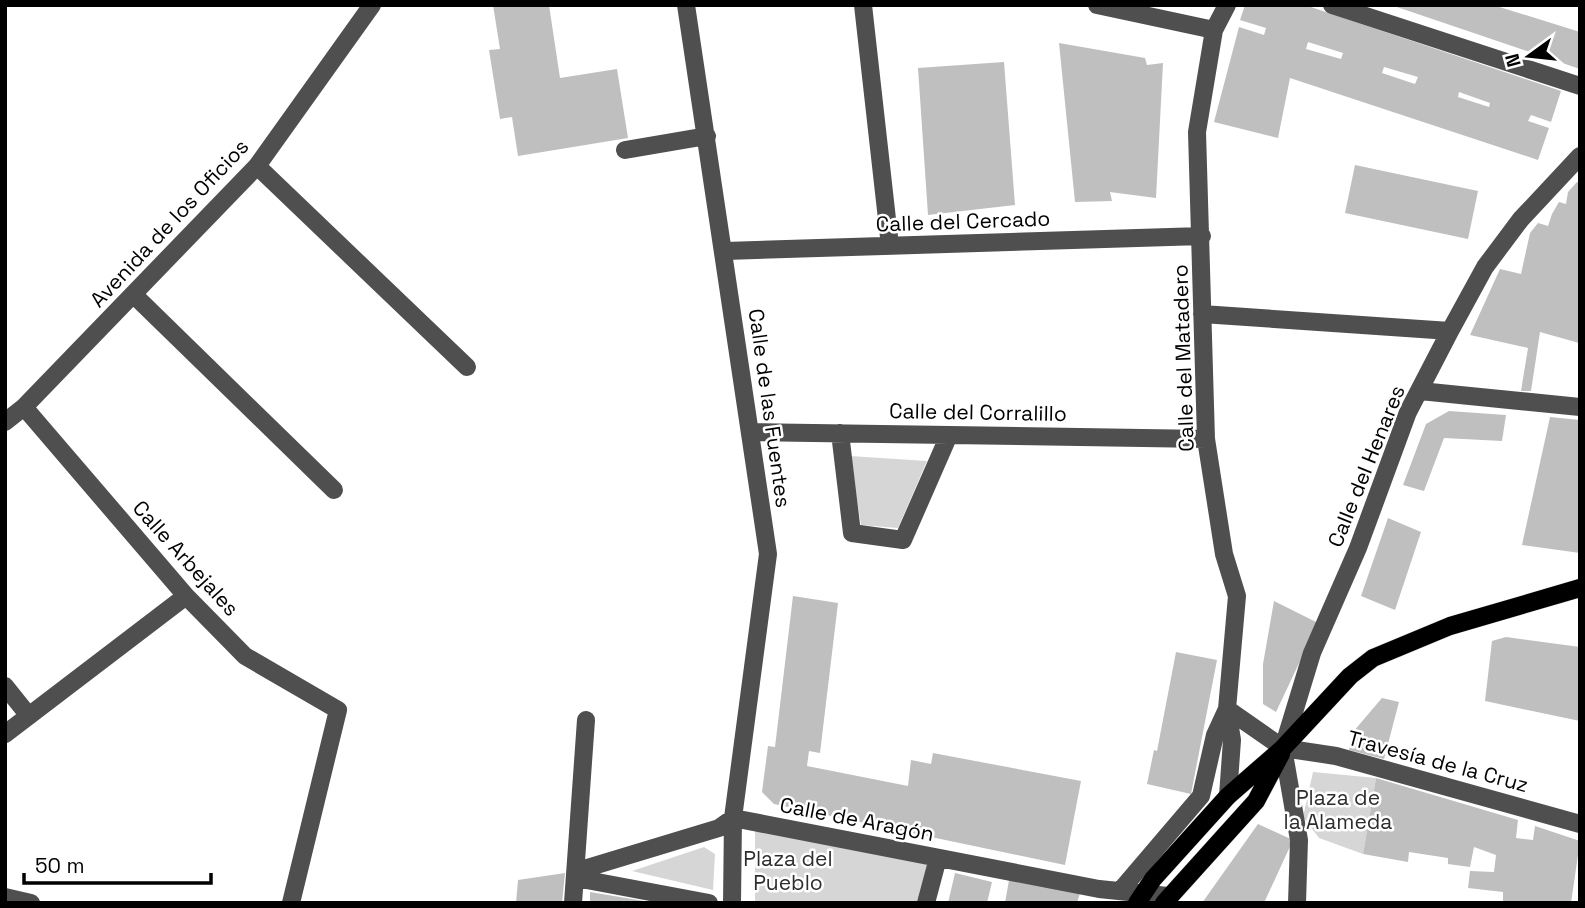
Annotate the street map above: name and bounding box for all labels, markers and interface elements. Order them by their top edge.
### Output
north arrow [1494,21,1564,91]
text: N [1499,51,1527,70]
street label: Avenida de los Oficios [84,133,254,313]
street label: Calle del Cercado [875,204,1051,238]
street label: Calle del Matadero [1166,264,1200,452]
street label: Calle de las Fuentes [743,307,797,509]
street label: Calle del Henares [1321,381,1411,551]
street label: Calle del Corralillo [889,397,1067,427]
street label: Calle Arbejales [127,495,245,621]
street label: Travesía de la Cruz [1345,724,1531,798]
park label: Plaza de la Alameda [1284,784,1392,835]
street label: Calle de Aragón [778,791,936,847]
scale bar [24,842,212,886]
park label: Plaza del Pueblo [743,845,833,896]
text: 50 m [35,852,85,879]

